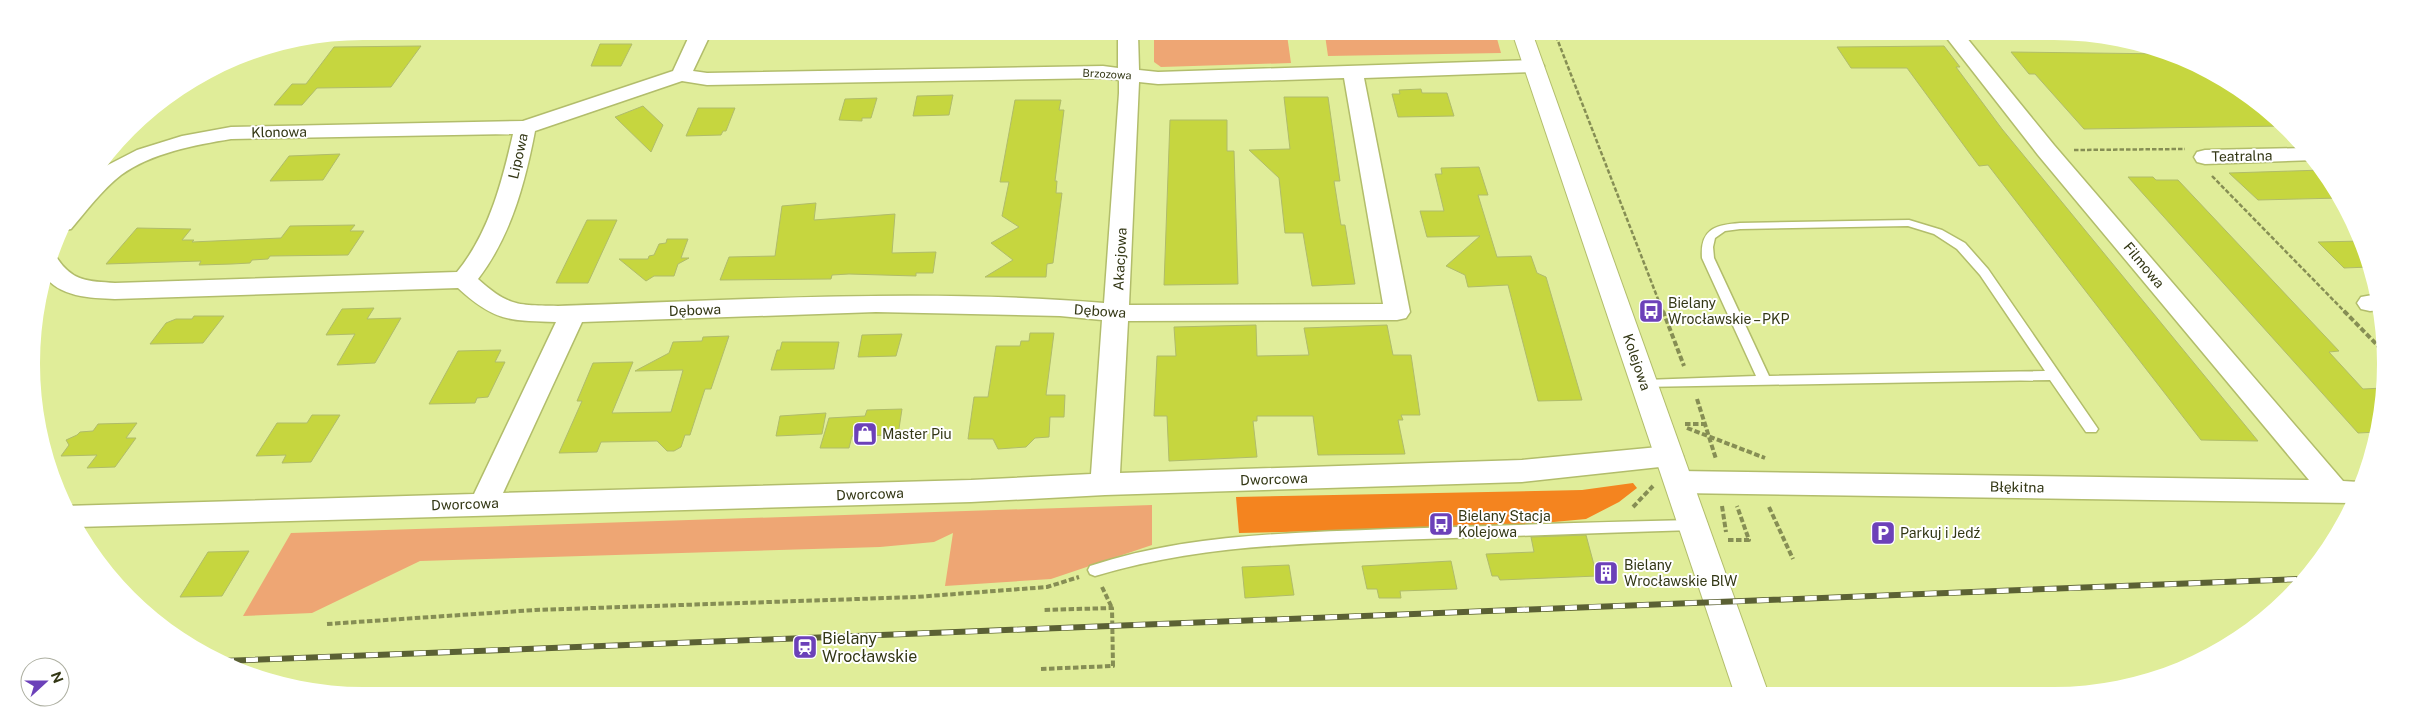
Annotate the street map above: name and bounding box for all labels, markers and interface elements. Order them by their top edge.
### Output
street label: Brzozowa [1082,67,1132,81]
street label: Klonowa [251,124,307,140]
street label: Lipowa [505,132,531,180]
street label: Teatralna [2211,147,2273,165]
street label: Akacjowa [1110,227,1130,291]
street label: Filmowa [2120,239,2168,291]
place label: Bielany Wrocławskie – PKP [1668,295,1789,327]
bus stop icon: Bielany Wrocławskie – PKP [1638,298,1664,324]
street label: Dębowa [669,301,721,319]
street label: Dębowa [1073,301,1127,321]
street label: Kolejowa [1620,332,1654,392]
shop icon: Master Piu [852,421,878,447]
place label: Master Piu [882,426,952,442]
street label: Dworcowa [1240,470,1308,488]
street label: Błękitna [1990,479,2044,495]
street label: Dworcowa [836,485,904,503]
street label: Dworcowa [431,495,499,513]
place label: Bielany Stacja Kolejowa [1458,508,1551,540]
bus stop icon: Bielany Stacja Kolejowa [1428,511,1454,537]
parking icon: Parkuj i Jedź [1870,520,1896,546]
place label: Parkuj i Jedź [1900,525,1980,541]
place label: Bielany Wrocławskie BlW [1624,557,1738,589]
building icon: Bielany Wrocławskie BlW [1593,560,1619,586]
place label: Bielany Wrocławskie [822,629,917,666]
station icon: Bielany Wrocławskie [792,634,818,660]
north arrow [20,657,70,707]
text: N [48,669,67,685]

